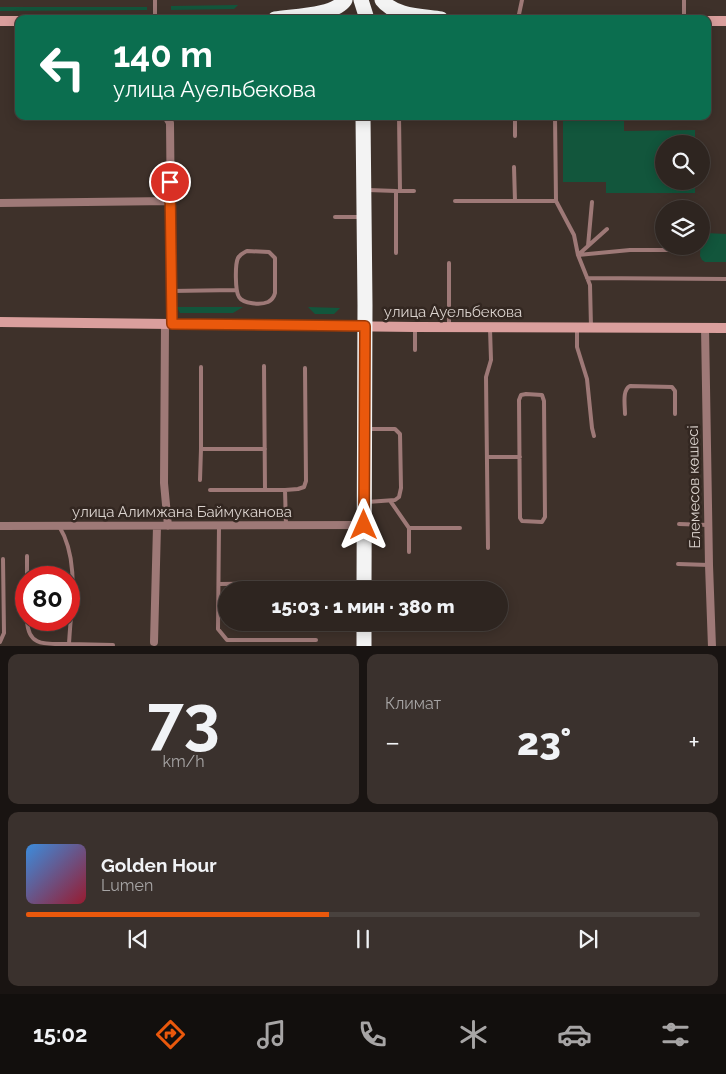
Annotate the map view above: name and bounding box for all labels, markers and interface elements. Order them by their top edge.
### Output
text: 140 m [113,34,213,75]
icon: left [30,35,95,100]
text: улица Ауельбекова [113,76,316,102]
map controls [655,135,710,255]
button: search [655,135,710,190]
pin [149,161,191,203]
icon: arrive [156,168,184,196]
button: layers [655,200,710,255]
street label: улица Ауельбекова [384,303,522,321]
street label: Елемесов көшесі [684,425,704,549]
position arrow [337,498,389,550]
street label: улица Алимжана Баймуканова [72,503,292,521]
speed limit sign: 80 [15,566,80,631]
text: 15:03 · 1 мин · 380 m [272,595,454,617]
text: 73 [147,681,220,757]
text: Климат [385,694,441,713]
text: 23° [517,719,571,764]
text: − [385,726,400,759]
text: + [688,726,700,759]
text: km/h [162,752,205,771]
text: Golden Hour [101,854,217,876]
text: Lumen [101,876,153,895]
icon: previous [124,925,152,953]
icon: pause [349,925,377,953]
icon: next [574,925,602,953]
icon: directions [153,1017,188,1052]
icon: music [254,1017,289,1052]
icon: phone [355,1017,390,1052]
icon: climate [456,1017,491,1052]
icon: car [557,1017,592,1052]
icon: filters [658,1017,693,1052]
text: 15:02 [33,1021,87,1047]

